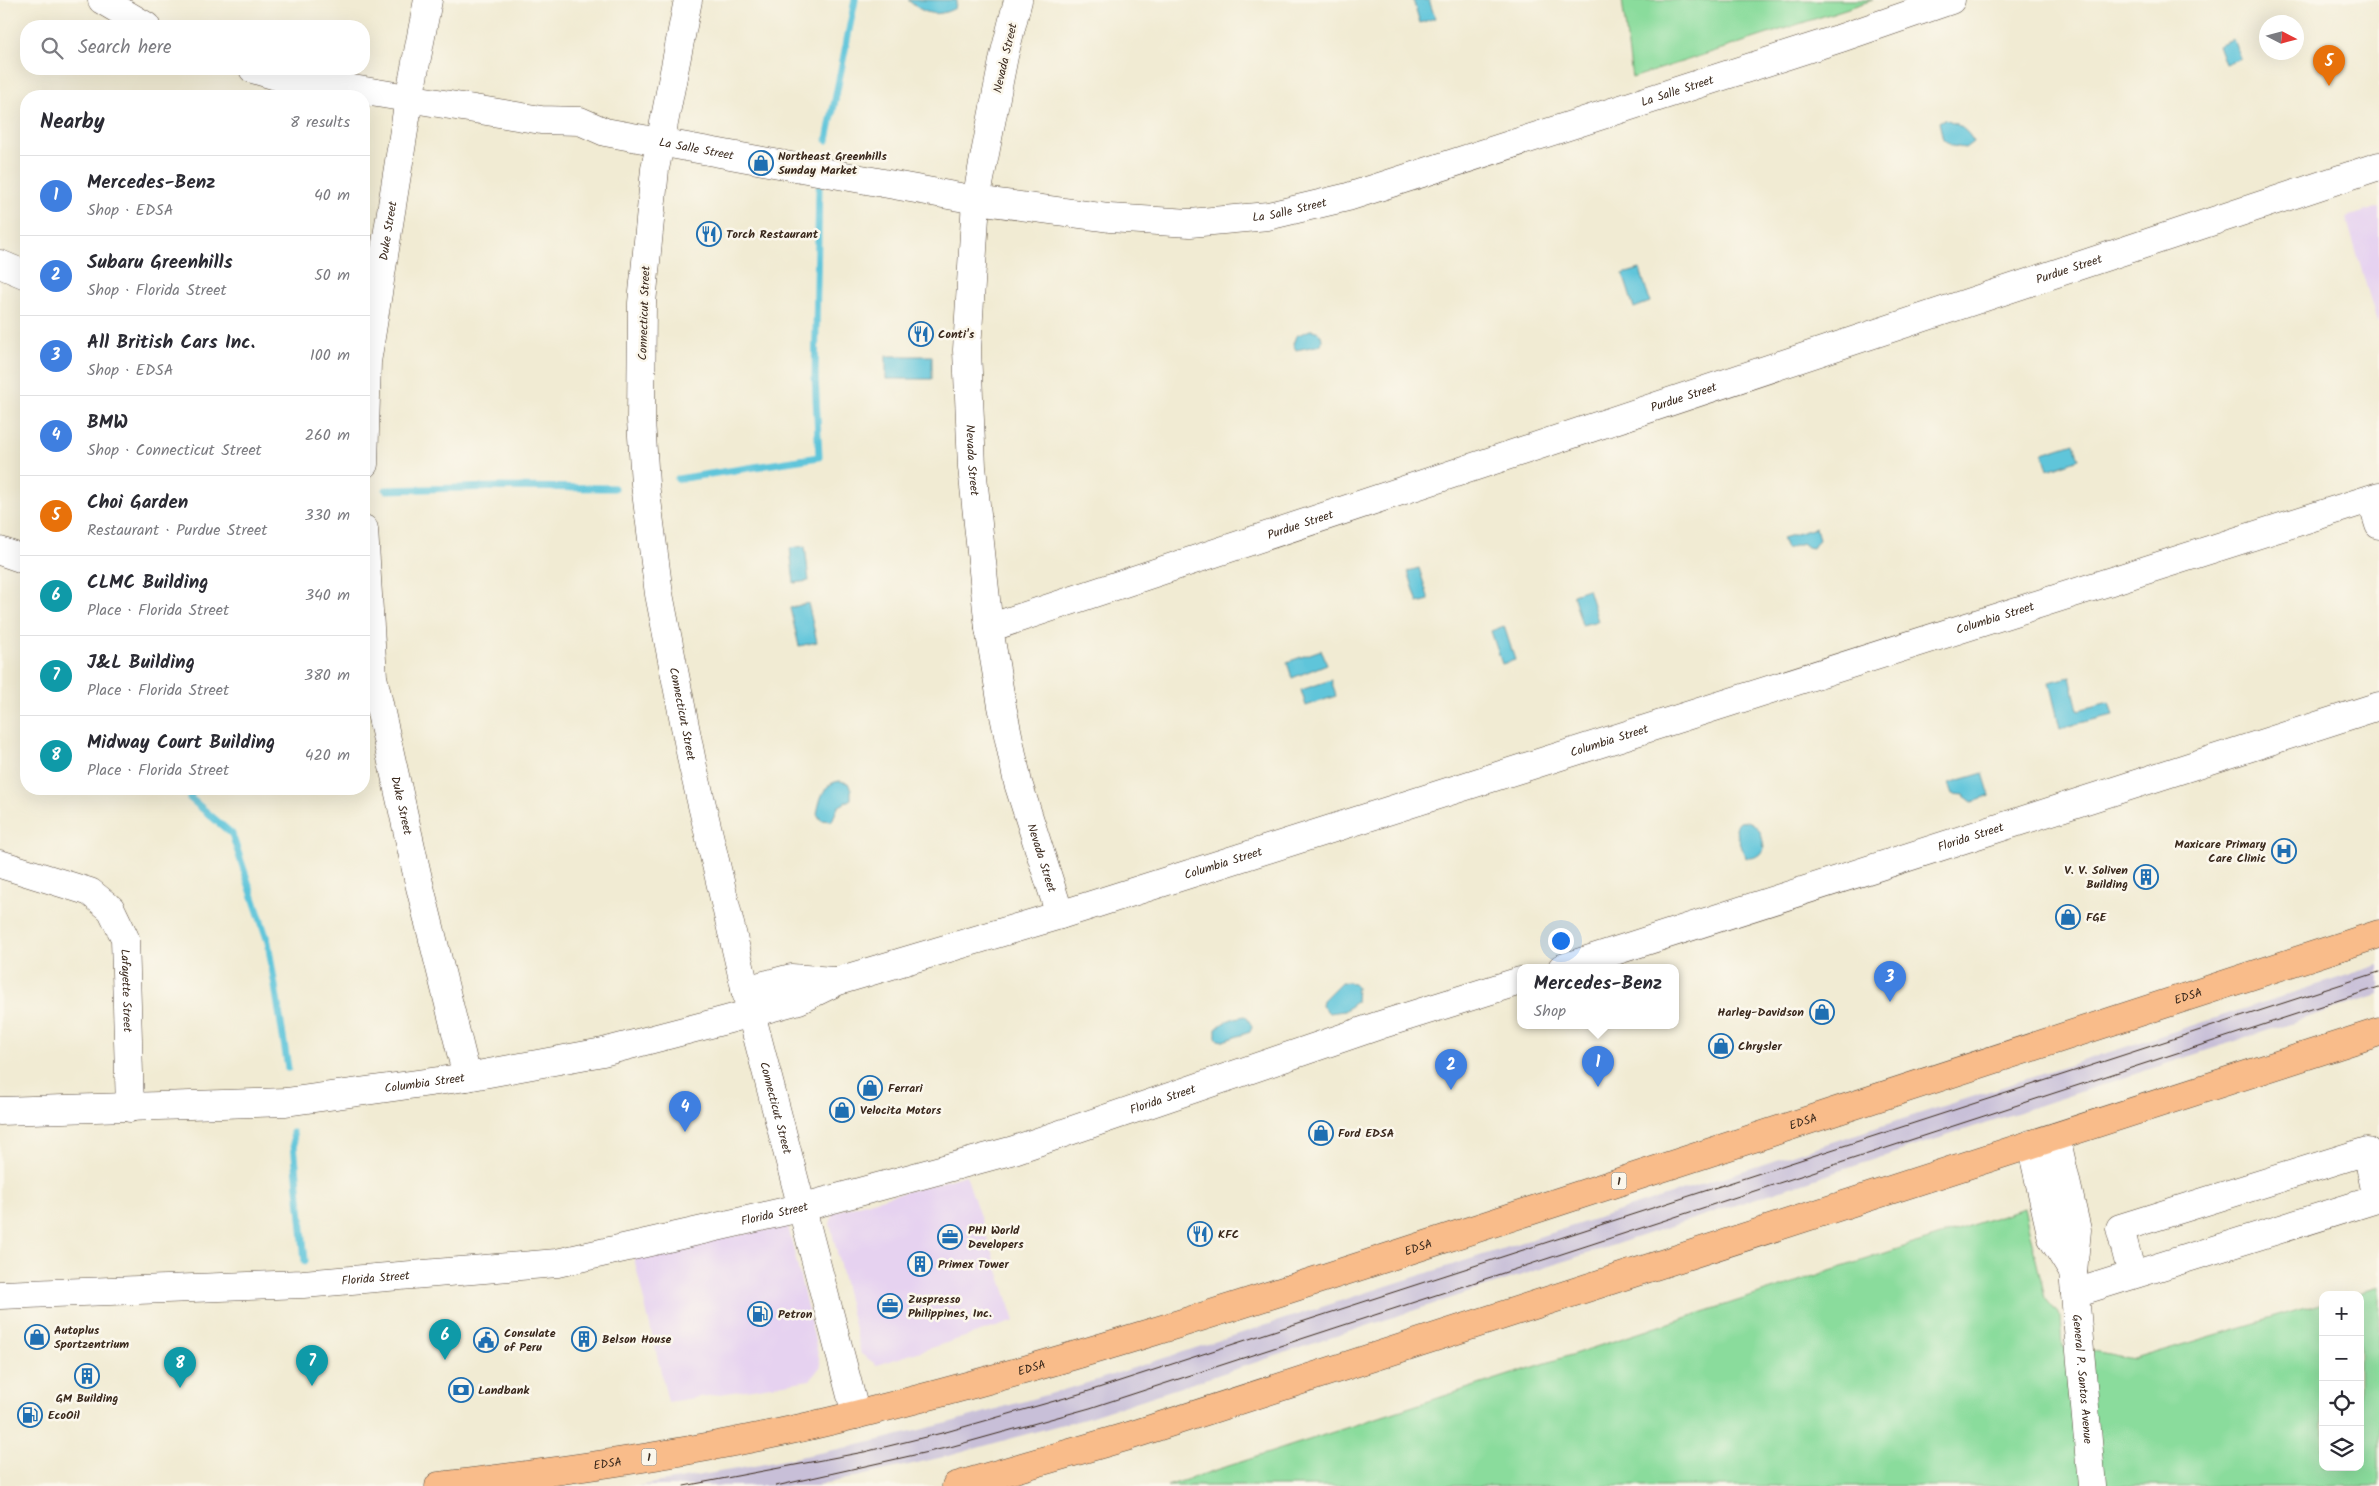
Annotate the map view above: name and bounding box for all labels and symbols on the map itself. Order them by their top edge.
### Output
north arrow [2259,15,2304,60]
street label: Nevada Street [988,21,1023,95]
pin: 5 [2313,45,2345,86]
street label: La Salle Street [1638,71,1717,112]
street label: La Salle Street [657,133,736,165]
place label: Northeast Greenhills Sunday Market [778,147,887,180]
shop icon: Northeast Greenhills Sunday Market [748,150,774,176]
street label: La Salle Street [1252,193,1329,227]
street label: Duke Street [374,199,403,262]
restaurant icon: Torch Restaurant [696,221,722,247]
place label: Torch Restaurant [726,225,819,244]
street label: Purdue Street [2033,250,2105,289]
street label: Connecticut Street [633,265,656,361]
restaurant icon: Conti's [908,321,934,347]
place label: Conti's [938,325,975,344]
street label: Purdue Street [1648,378,1720,417]
street label: Nevada Street [960,424,984,497]
street label: Purdue Street [1265,505,1336,545]
street label: Columbia Street [1954,597,2037,640]
street label: Connecticut Street [664,666,701,763]
street label: Columbia Street [1568,720,1651,762]
street label: Duke Street [385,774,417,837]
street label: Florida Street [1935,818,2006,857]
street label: Nevada Street [1022,821,1061,895]
place label: Maxicare Primary Care Clinic [2175,835,2267,868]
hospital icon: Maxicare Primary Care Clinic [2271,838,2297,864]
street label: Columbia Street [1182,842,1265,885]
place label: V. V. Soliven Building [2064,861,2128,894]
building icon: V. V. Soliven Building [2133,864,2159,890]
shop icon: FGE [2055,904,2081,930]
place label: FGE [2086,908,2108,927]
your location [1548,928,1574,954]
street label: Lafayette Street [115,949,137,1033]
pin: 3 [1874,961,1906,1002]
street label: EDSA [2172,983,2205,1010]
shop icon: Harley-Davidson [1809,999,1835,1025]
place label: Harley-Davidson [1718,1003,1804,1022]
shop icon: Chrysler [1708,1033,1734,1059]
place label: Chrysler [1738,1037,1782,1056]
pin: 1 [1582,1046,1614,1087]
pin: 2 [1435,1049,1467,1090]
street label: Connecticut Street [754,1060,797,1157]
street label: Columbia Street [383,1068,466,1098]
shop icon: Ferrari [857,1075,883,1101]
place label: Ferrari [888,1079,924,1098]
street label: Florida Street [1127,1080,1199,1120]
pin: 4 [669,1091,701,1132]
shop icon: Velocita Motors [829,1097,855,1123]
place label: Velocita Motors [860,1101,942,1120]
street label: EDSA [1787,1109,1820,1135]
shop icon: Ford EDSA [1308,1120,1334,1146]
place label: Ford EDSA [1338,1124,1395,1143]
road number: 1 [1612,1172,1626,1190]
street label: Florida Street [739,1197,811,1231]
place label: PH1 World Developers [968,1221,1024,1254]
restaurant icon: KFC [1187,1221,1213,1247]
office icon: PH1 World Developers [937,1224,963,1250]
place label: KFC [1218,1225,1239,1244]
street label: EDSA [1402,1234,1435,1261]
building icon: Primex Tower [907,1251,933,1277]
place label: Primex Tower [938,1255,1009,1274]
street label: Florida Street [341,1266,411,1291]
place label: Zuspresso Philippines, Inc. [908,1290,992,1323]
office icon: Zuspresso Philippines, Inc. [877,1293,903,1319]
fuel station icon: Petron [747,1301,773,1327]
place label: Petron [778,1305,813,1324]
street label: General P. Santos Avenue [2067,1314,2097,1445]
pin: 6 [429,1319,461,1360]
place label: Autoplus Sportzentrium [54,1321,129,1354]
shop icon: Autoplus Sportzentrium [24,1324,50,1350]
place label: Consulate of Peru [504,1324,556,1357]
building icon: Belson House [571,1326,597,1352]
public building icon: Consulate of Peru [473,1327,499,1353]
place label: Belson House [602,1330,672,1349]
pin: 7 [296,1345,328,1386]
pin: 8 [164,1347,196,1388]
street label: EDSA [1015,1355,1048,1381]
building icon: GM Building [74,1363,100,1389]
bank icon: Landbank [448,1377,474,1403]
place label: Landbank [478,1381,530,1400]
place label: GM Building [56,1389,118,1408]
fuel station icon: EcoOil [17,1402,43,1428]
place label: EcoOil [48,1406,81,1425]
road number: 1 [642,1448,656,1465]
street label: EDSA [592,1452,623,1476]

